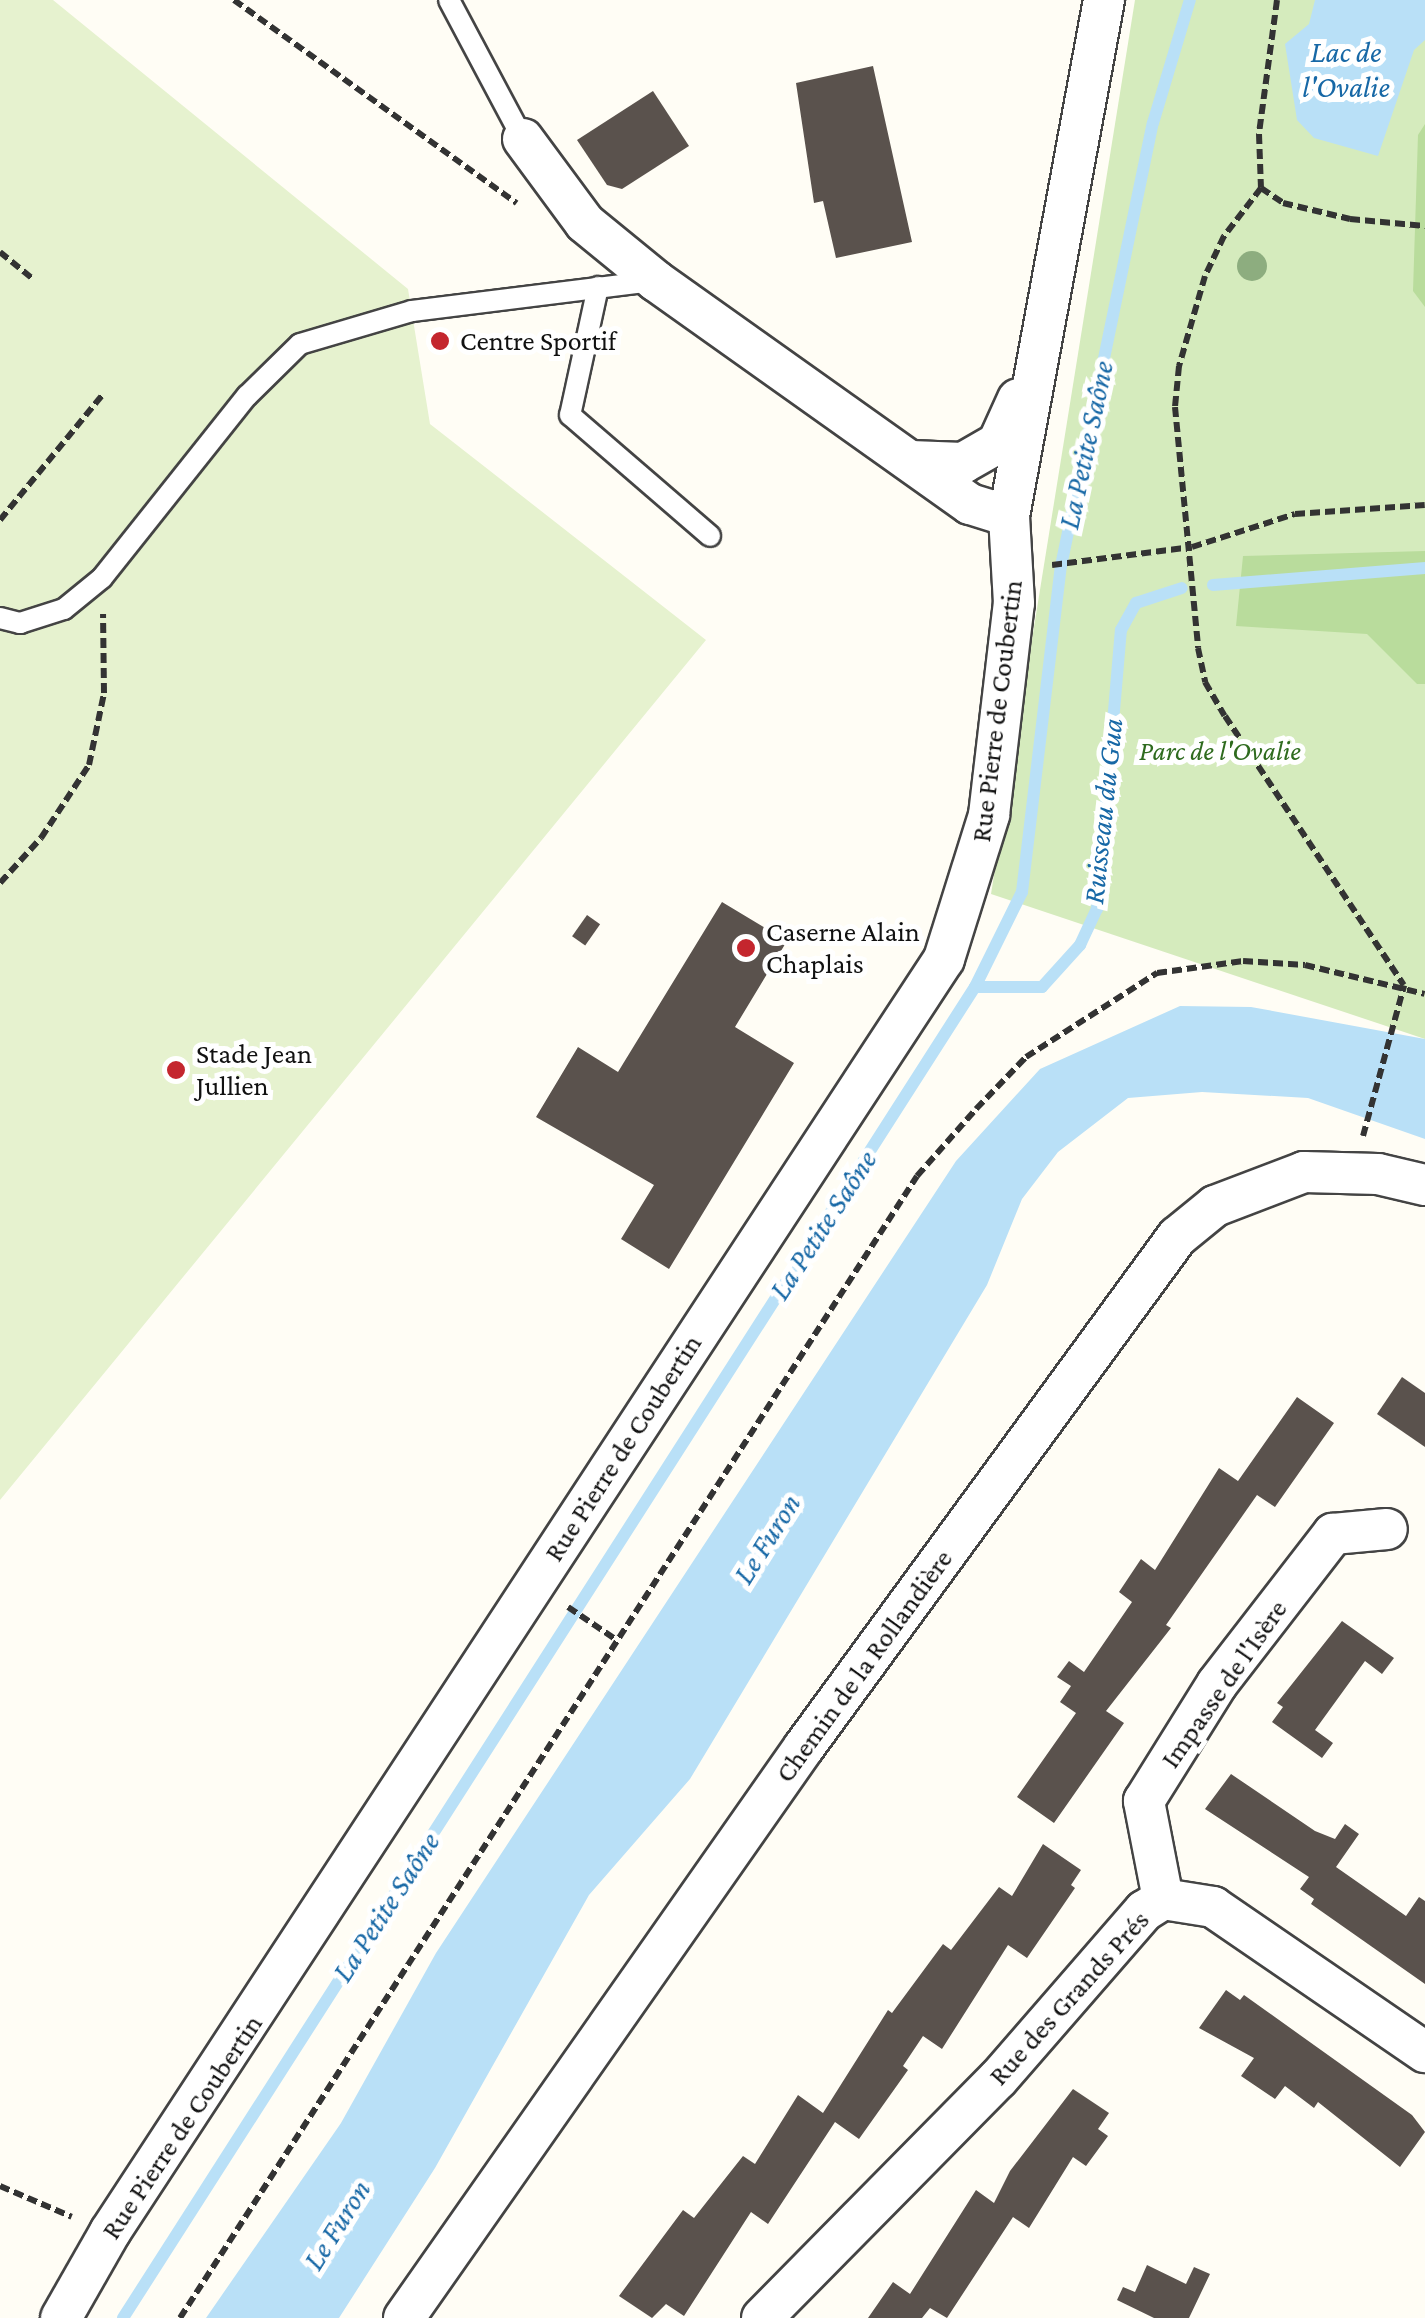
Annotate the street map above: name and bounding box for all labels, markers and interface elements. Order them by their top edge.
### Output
water label: Lac de l'Ovalie [1302,34,1390,104]
place label: Centre Sportif [460,324,616,358]
marker: Centre Sportif [429,330,451,352]
water label: La Petite Saône [1051,358,1121,532]
street label: Rue Pierre de Coubertin [964,578,1030,844]
water label: Ruisseau du Gua [1075,716,1131,906]
park label: Parc de l'Ovalie [1139,734,1301,768]
place label: Caserne Alain Chaplais [766,915,920,981]
marker: Caserne Alain Chaplais [735,937,757,959]
place label: Stade Jean Jullien [196,1037,312,1103]
marker: Stade Jean Jullien [165,1059,187,1081]
water label: La Petite Saône [761,1144,885,1306]
street label: Rue Pierre de Coubertin [537,1328,709,1568]
water label: Le Furon [725,1487,809,1591]
street label: Chemin de la Rollandière [768,1543,960,1789]
street label: Impasse de l'Isère [1154,1593,1294,1775]
water label: La Petite Saône [324,1826,448,1988]
street label: Rue des Grands Prés [982,1904,1156,2092]
street label: Rue Pierre de Coubertin [94,2008,270,2246]
water label: Le Furon [295,2173,379,2277]

